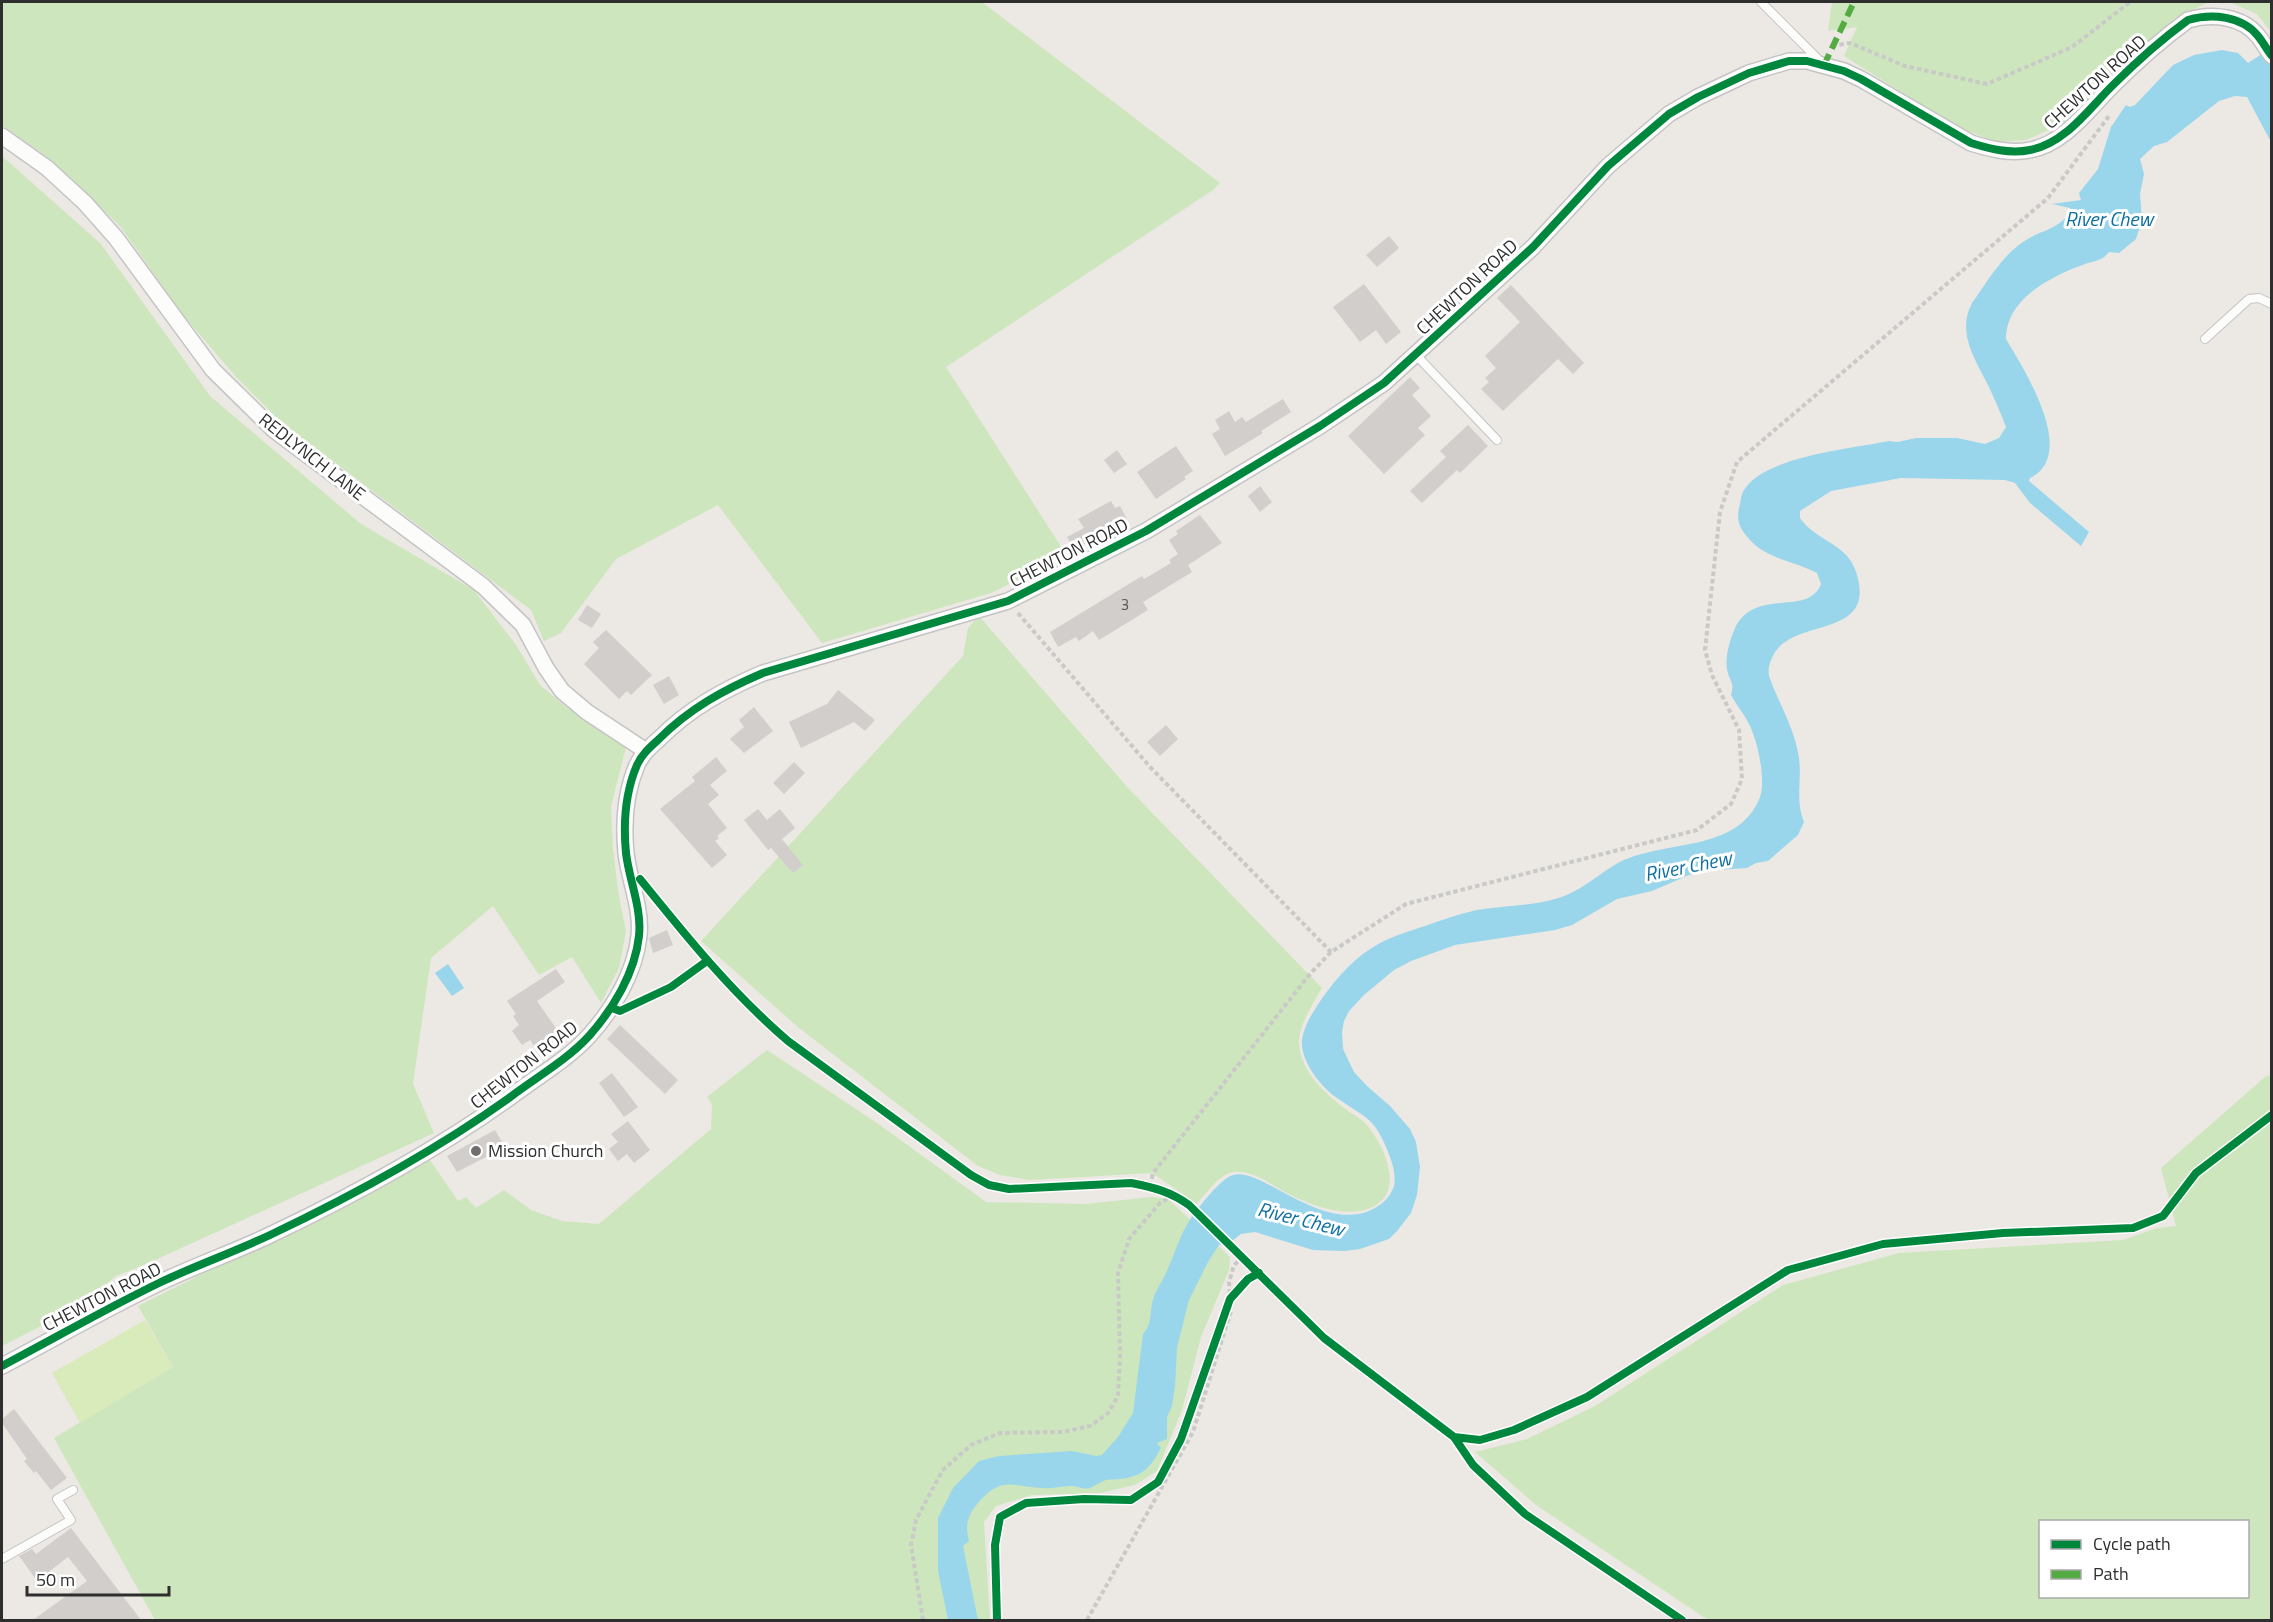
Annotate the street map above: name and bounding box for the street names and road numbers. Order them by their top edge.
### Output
street label: CHEWTON ROAD [2037,28,2152,135]
street label: CHEWTON ROAD [1410,232,1523,341]
street label: REDLYNCH LANE [253,406,371,507]
street label: CHEWTON ROAD [1005,511,1133,594]
street label: CHEWTON ROAD [464,1014,583,1115]
street label: CHEWTON ROAD [38,1255,166,1338]

